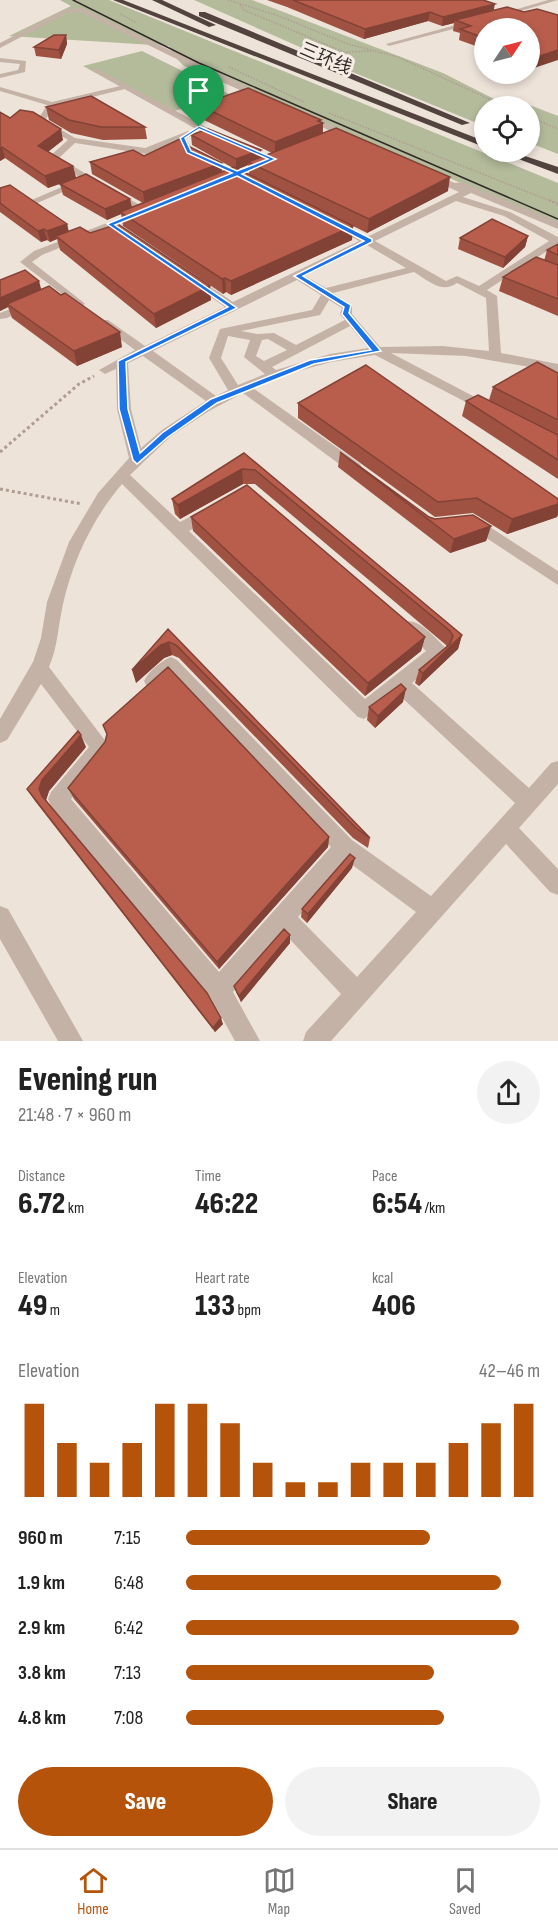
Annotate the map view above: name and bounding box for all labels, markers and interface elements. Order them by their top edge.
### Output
north arrow [474,18,540,84]
map controls [474,18,540,162]
street label: 三环线 [297,38,355,79]
pin [173,65,224,127]
icon: arrive [182,74,215,107]
button: locate [474,96,540,162]
text: Evening run [18,1060,158,1100]
button: share [477,1061,540,1124]
text: 21:48 · 7 × 960 m [18,1103,131,1127]
text: Distance [18,1167,65,1186]
text: Time [195,1167,221,1186]
text: Pace [372,1167,397,1186]
text: 6.72 [18,1186,65,1222]
text: 46:22 [195,1186,258,1222]
text: 6:54 [372,1186,422,1222]
text: km [65,1199,84,1218]
text: /km [422,1199,445,1218]
text: Elevation [18,1269,67,1288]
text: Heart rate [195,1269,250,1288]
text: kcal [372,1269,393,1288]
text: 49 [18,1288,47,1324]
text: 133 [195,1288,235,1324]
text: 406 [372,1288,416,1324]
text: m [47,1301,60,1320]
text: bpm [235,1301,261,1320]
text: Elevation [18,1359,80,1383]
text: 42–46 m [479,1359,540,1383]
text: 960 m [18,1526,63,1550]
text: 7:15 [114,1526,141,1550]
text: 1.9 km [18,1571,65,1595]
text: 6:48 [114,1571,144,1595]
text: 2.9 km [18,1616,65,1640]
text: 6:42 [114,1616,143,1640]
text: 3.8 km [18,1661,66,1685]
text: 7:13 [114,1661,141,1685]
text: 4.8 km [18,1706,66,1730]
text: 7:08 [114,1706,143,1730]
button: Save [18,1767,273,1836]
button: Share [285,1767,540,1836]
tab: Home [77,1864,110,1919]
tab: Map [263,1864,296,1919]
tab: Saved [449,1864,482,1919]

